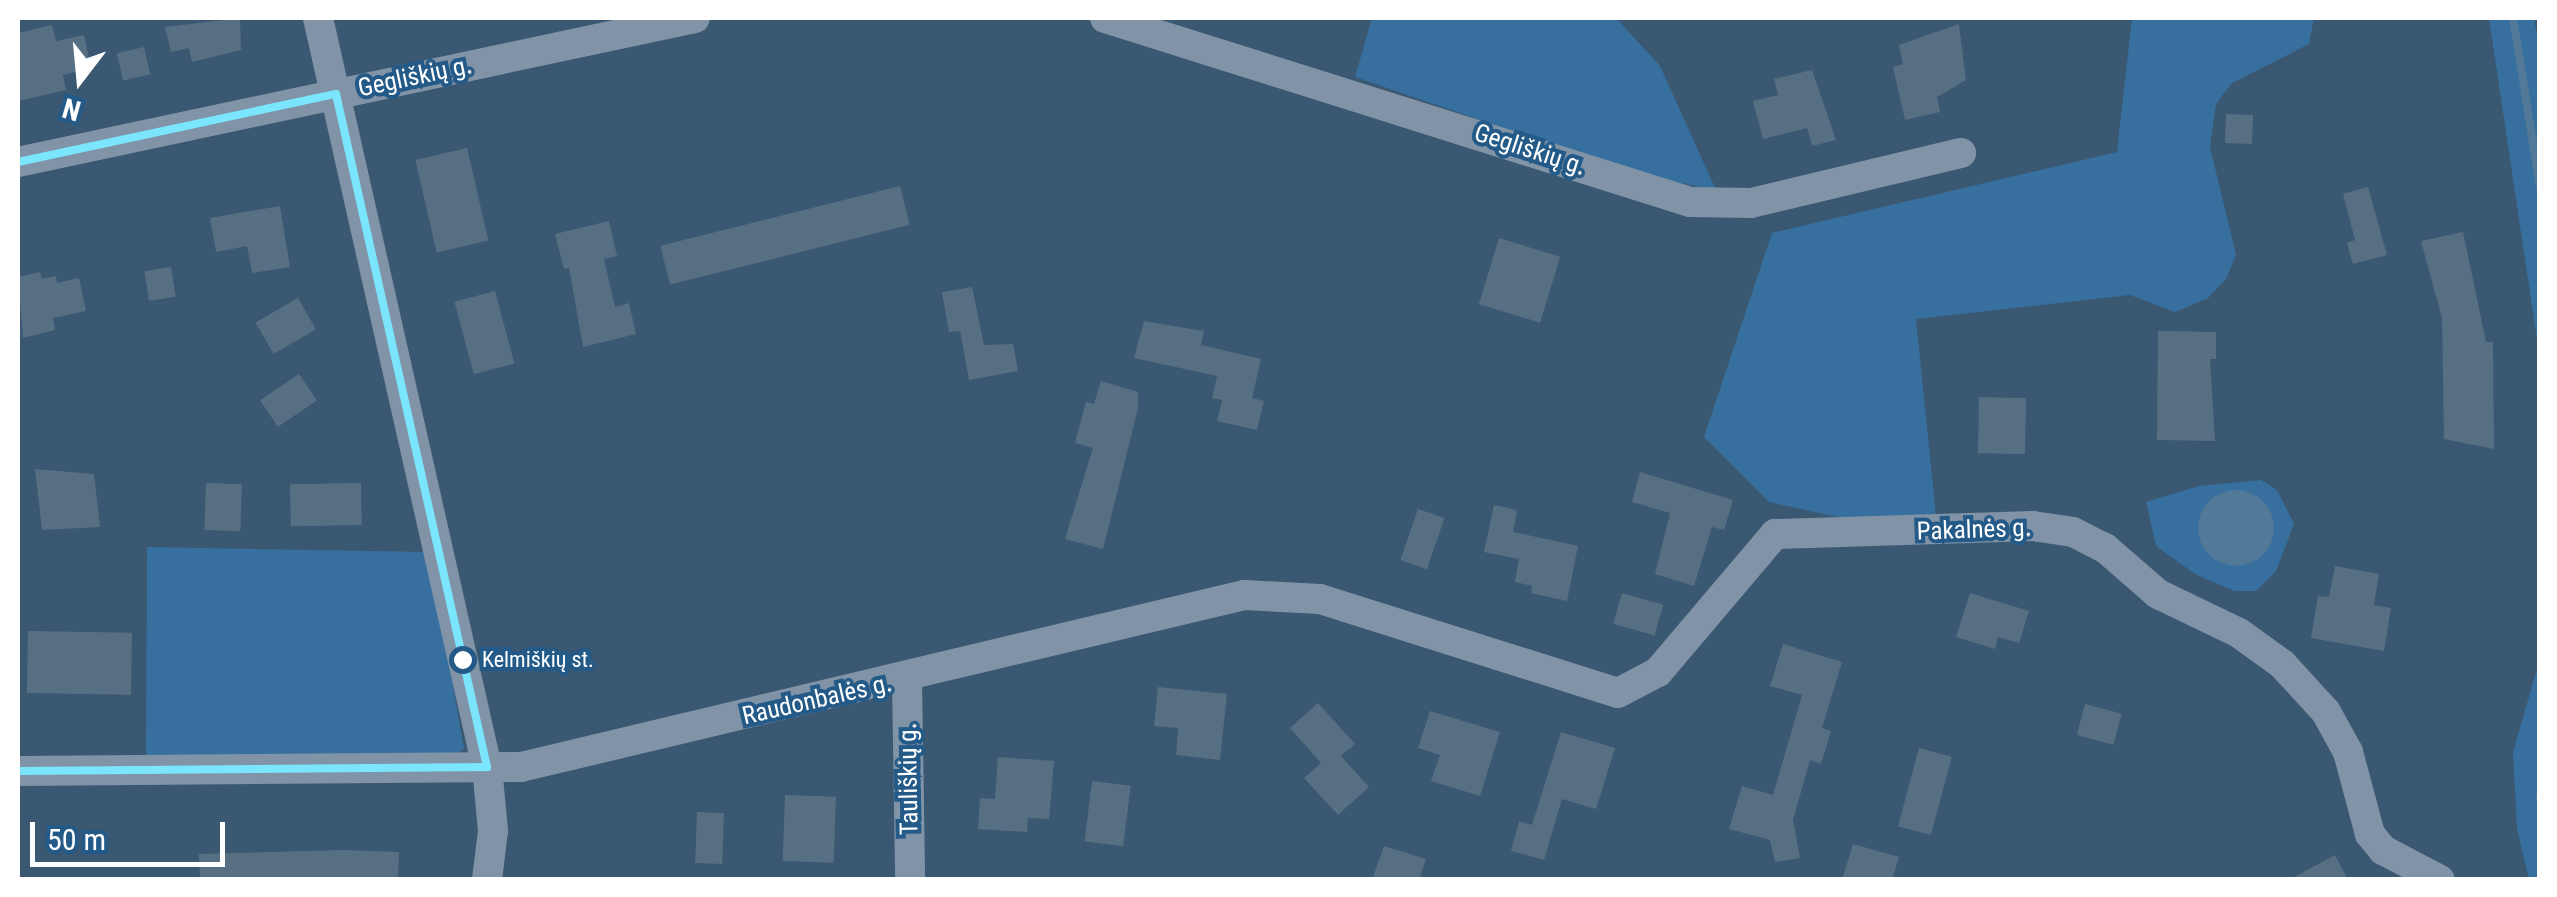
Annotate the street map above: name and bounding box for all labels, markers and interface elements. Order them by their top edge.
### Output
north arrow [30,30,130,130]
street label: Gegliškių g. [355,50,475,104]
text: N [59,91,84,128]
street label: Gegliškių g. [1470,118,1590,182]
street label: Pakalnės g. [1916,513,2032,547]
place label: Kelmiškių st. [482,647,594,673]
marker: Kelmiškių st. [453,650,473,670]
street label: Raudonbalės g. [739,668,895,732]
street label: Tauliškių g. [893,723,925,835]
scale bar [35,802,230,864]
text: 50 m [47,822,106,857]

